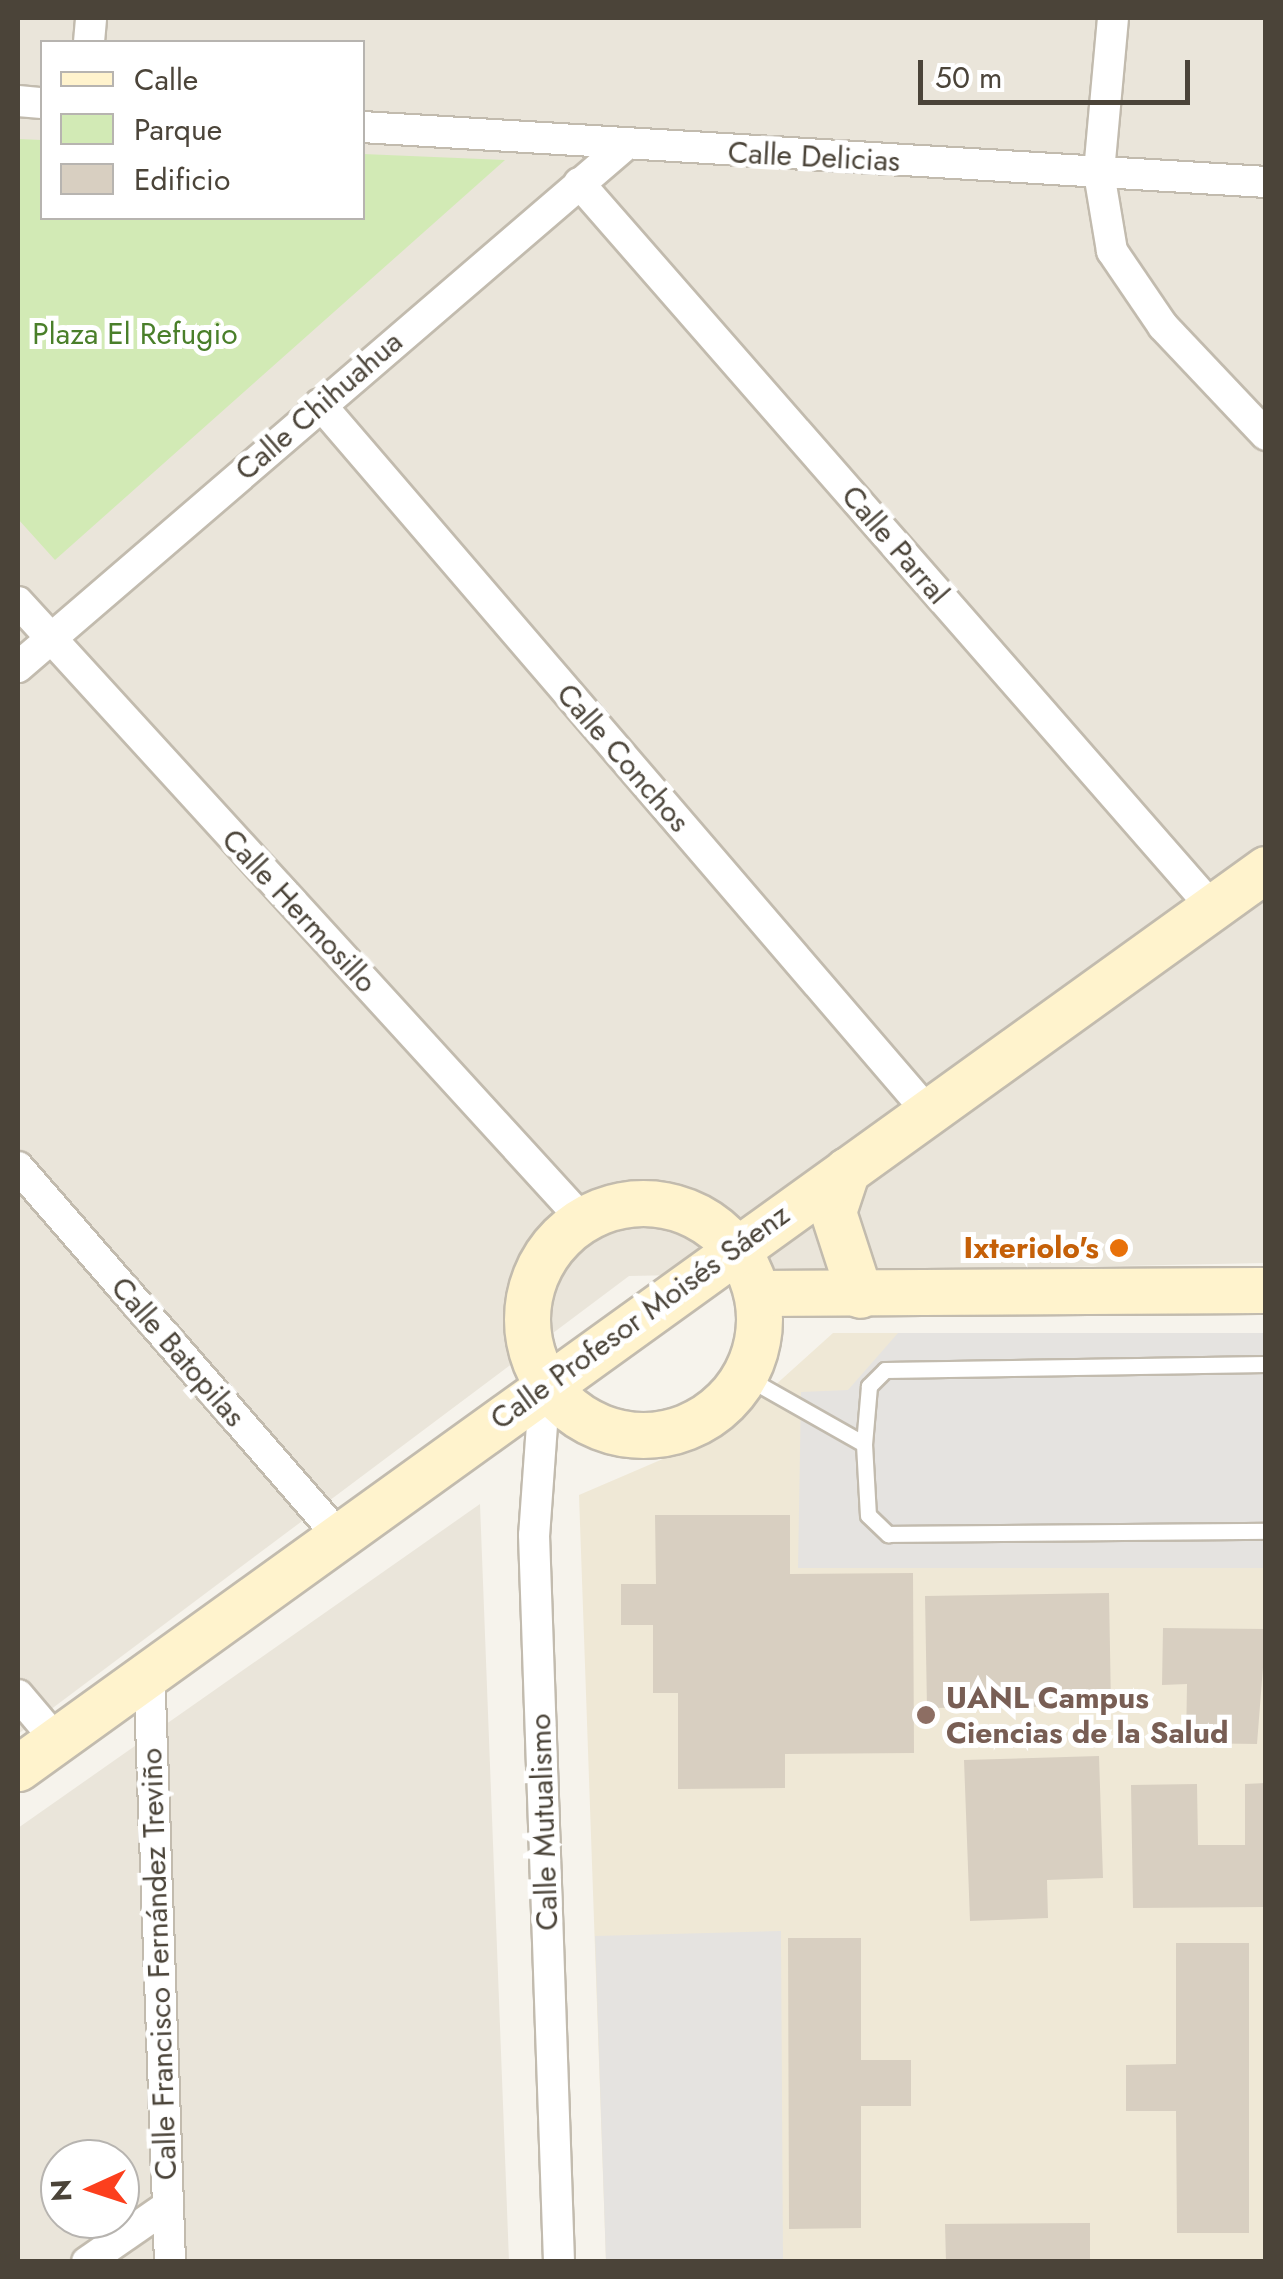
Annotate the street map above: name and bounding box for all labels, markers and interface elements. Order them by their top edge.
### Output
legend [40,40,365,220]
scale bar [923,40,1196,102]
text: 50 m [935,56,1002,99]
text: Calle [134,58,198,101]
text: Parque [134,108,222,151]
street label: Calle Delicias [727,135,901,179]
text: Edificio [134,158,230,201]
park label: Plaza El Refugio [32,316,238,352]
street label: Calle Chihuahua [228,324,410,488]
street label: Calle Parral [834,478,956,612]
street label: Calle Conchos [549,677,697,839]
street label: Calle Hermosillo [214,822,384,1000]
street label: Calle Profesor Moisés Sáenz [484,1197,796,1437]
place label: Ixteriolo's [964,1230,1099,1266]
marker: Ixteriolo's [1108,1237,1130,1259]
street label: Calle Batopilas [103,1270,253,1434]
place label: UANL Campus Ciencias de la Salud [946,1680,1228,1750]
marker: UANL Campus Ciencias de la Salud [915,1704,937,1726]
street label: Calle Mutualismo [522,1713,566,1931]
street label: Calle Francisco Fernández Treviño [133,1747,185,2181]
north arrow [40,2139,140,2239]
text: N [40,2178,83,2203]

